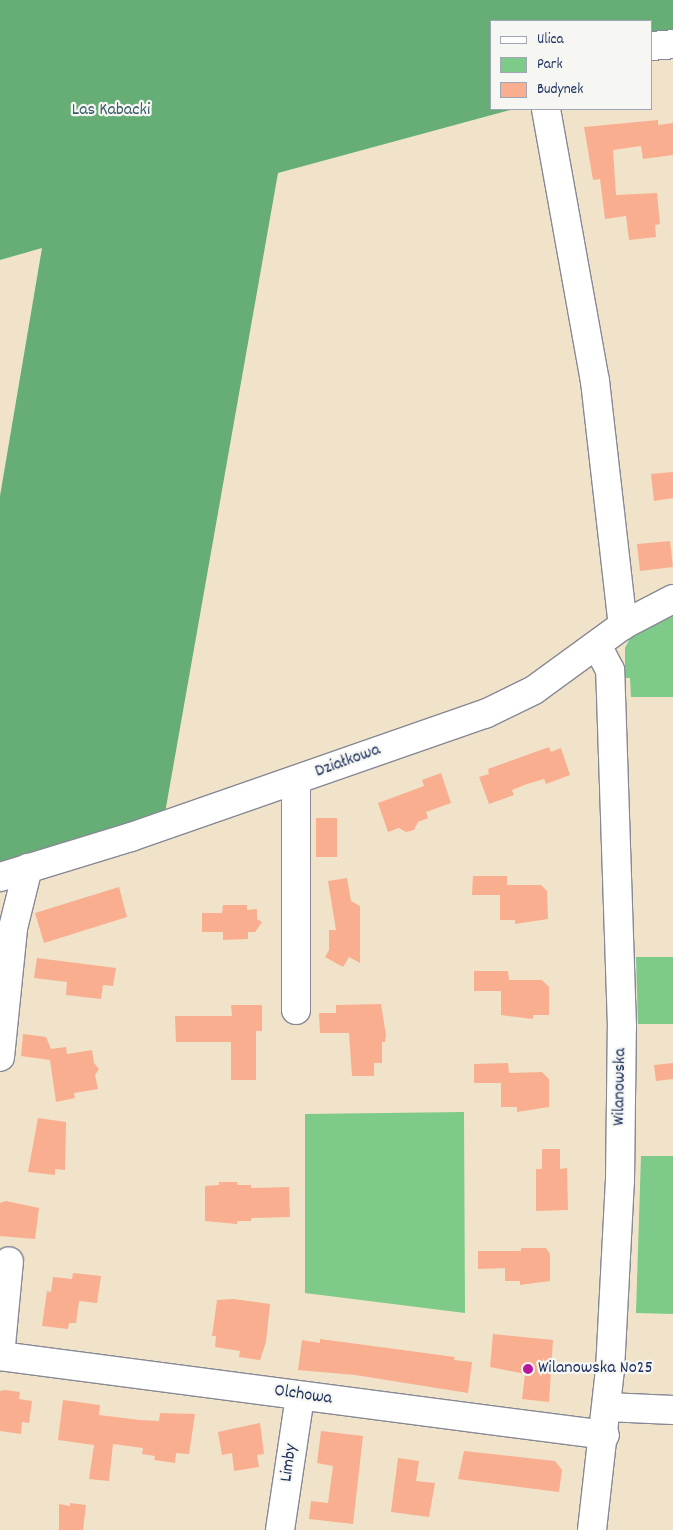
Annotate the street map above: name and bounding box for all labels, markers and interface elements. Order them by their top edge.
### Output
legend [490,20,653,110]
text: Ulica [537,29,564,51]
text: Park [537,54,563,76]
text: Budynek [537,79,583,101]
park label: Las Kabacki [72,100,150,122]
street label: Działkowa [312,740,384,784]
street label: Wilanowska [610,1048,632,1126]
place label: Wilanowska No25 [538,1358,653,1380]
marker: Wilanowska No25 [522,1363,534,1375]
street label: Olchowa [273,1381,333,1411]
street label: Limby [277,1443,303,1483]

